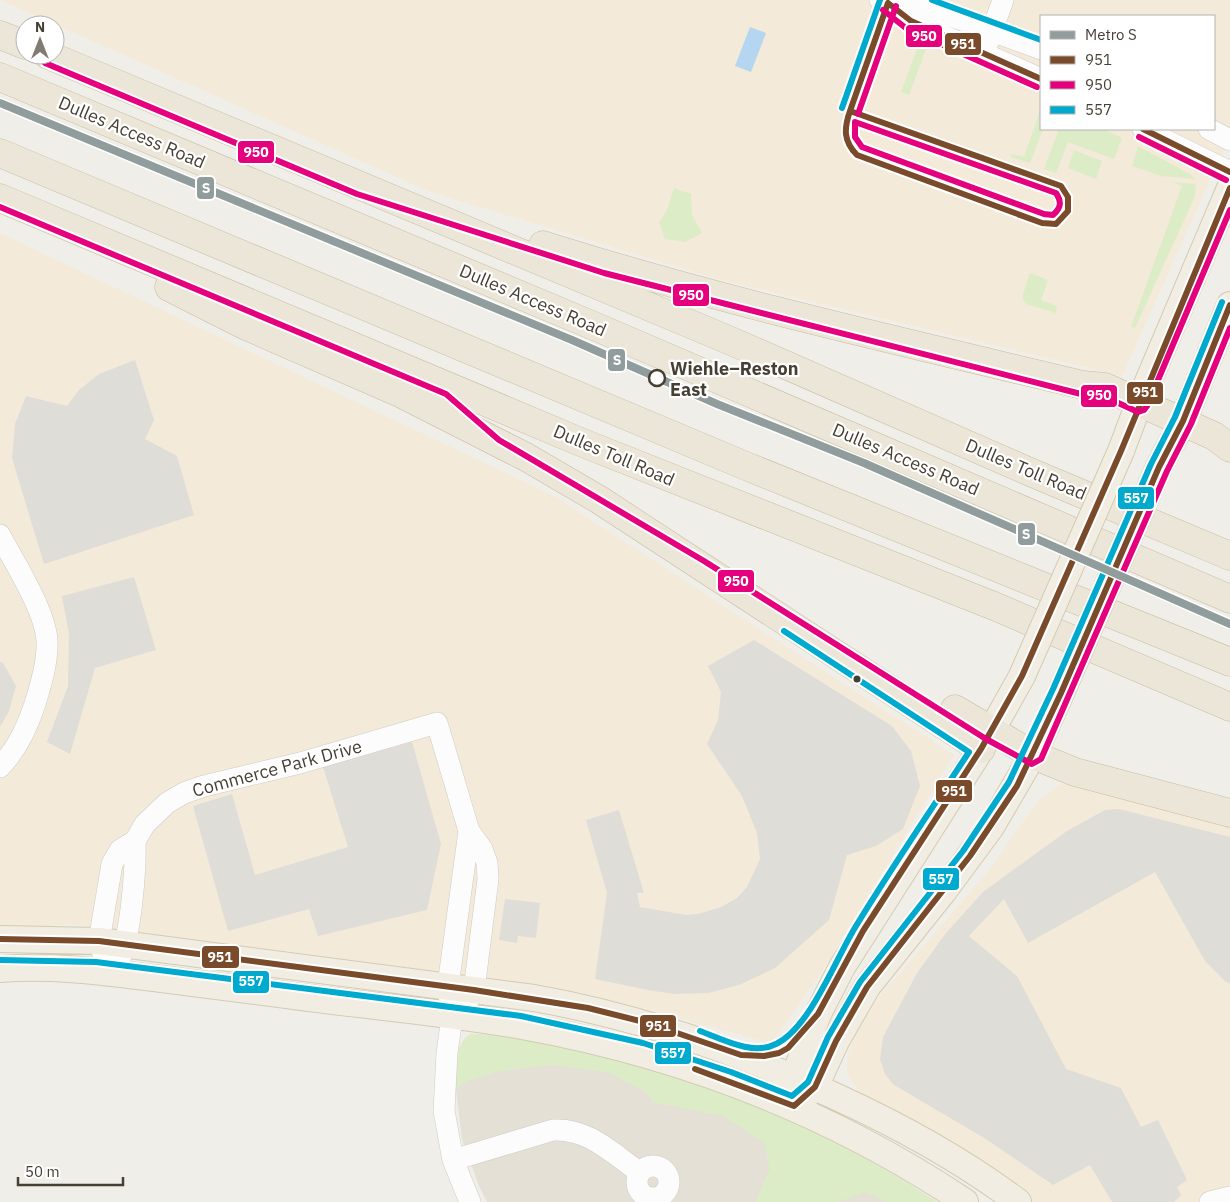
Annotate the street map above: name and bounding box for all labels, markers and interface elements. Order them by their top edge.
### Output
north arrow [15,15,65,65]
legend [1040,15,1215,130]
text: N [35,18,45,36]
line badge: 950 [905,24,943,48]
text: Metro S [1085,25,1137,44]
text: 950 [911,27,937,45]
line badge: 951 [944,32,982,56]
text: 951 [950,35,976,53]
text: 951 [1085,50,1112,69]
text: 950 [1085,75,1112,94]
street label: Dulles Access Road [55,91,209,173]
text: 557 [1085,100,1112,119]
line badge: 950 [237,140,275,164]
text: 950 [243,143,269,161]
line badge: S [196,176,215,200]
text: S [202,179,211,197]
street label: Dulles Access Road [456,259,610,341]
line badge: 950 [672,283,710,307]
text: 950 [678,286,704,304]
line badge: S [607,348,626,372]
text: S [613,351,622,369]
place label: Wiehle–Reston East [670,357,798,401]
marker: Wiehle–Reston East [648,369,666,387]
line badge: 951 [1126,381,1164,405]
text: 951 [1132,383,1158,401]
line badge: 950 [1080,384,1118,408]
text: 950 [1086,386,1112,404]
street label: Dulles Access Road [829,418,983,500]
street label: Dulles Toll Road [550,419,678,491]
street label: Dulles Toll Road [962,433,1090,505]
line badge: 557 [1117,486,1155,510]
text: 557 [1123,489,1149,507]
line badge: S [1017,522,1036,546]
text: S [1022,525,1031,543]
line badge: 950 [717,569,755,593]
text: 950 [723,572,749,590]
unlabelled marker [852,674,862,684]
street label: Commerce Park Drive [190,734,364,802]
line badge: 951 [935,779,973,803]
text: 951 [941,782,967,800]
line badge: 557 [922,867,960,891]
text: 557 [928,870,954,888]
line badge: 951 [201,945,240,969]
text: 951 [207,948,233,966]
line badge: 557 [232,970,270,994]
text: 557 [238,972,264,990]
line badge: 951 [639,1014,677,1038]
text: 951 [645,1017,671,1035]
line badge: 557 [654,1041,692,1065]
text: 557 [660,1044,686,1062]
scale bar [18,1154,122,1186]
text: 50 m [25,1162,60,1181]

